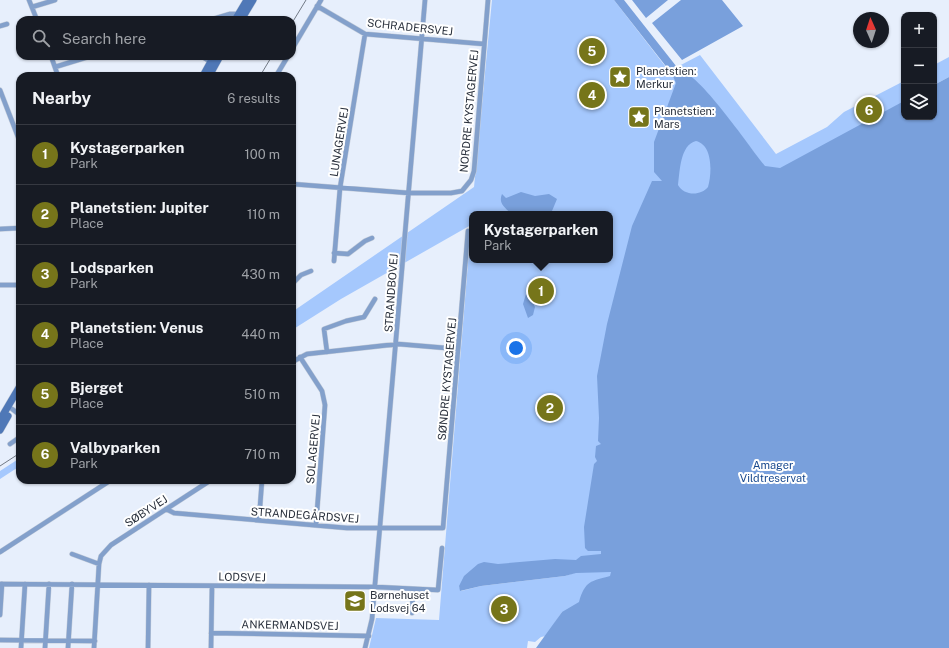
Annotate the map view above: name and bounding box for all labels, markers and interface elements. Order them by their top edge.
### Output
north arrow [853,12,889,48]
map controls [901,12,937,120]
button: + [901,12,937,48]
search box [16,16,296,60]
street label: SCHRADERSVEJ [367,17,453,37]
icon: search [30,27,52,49]
text: Search here [62,30,146,47]
pin: 5 [579,36,605,66]
button: − [901,48,937,84]
street label: NORDRE KYSTAGERVEJ [458,49,480,173]
place icon: Planetstien: Merkur [607,64,633,90]
place label: Planetstien: Merkur [636,65,696,90]
pin: 4 [579,80,605,110]
button: layers [901,84,937,120]
text: Nearby [32,88,91,108]
text: 6 results [227,91,280,106]
pin: 6 [856,95,882,125]
place icon: Planetstien: Mars [626,104,652,130]
place label: Planetstien: Mars [654,105,714,130]
street label: LUNAGERVEJ [328,106,350,178]
text: Kystagerparken [70,139,184,156]
text: 1 [42,147,48,162]
text: 100 m [244,147,280,162]
text: Park [70,156,98,171]
text: Planetstien: Jupiter [70,199,209,216]
text: 2 [41,207,49,222]
text: 110 m [247,207,280,222]
popup [469,211,613,263]
text: Place [70,216,104,231]
text: Kystagerparken [484,221,598,238]
text: Park [484,238,512,253]
street label: STRANDBOVEJ [382,253,400,333]
text: Lodsparken [70,259,154,276]
text: 3 [41,267,49,282]
text: 430 m [241,267,280,282]
text: Park [70,276,98,291]
pin: 1 [528,276,554,306]
street label: SØNDRE KYSTAGERVEJ [436,317,458,441]
text: Planetstien: Venus [70,319,204,336]
text: 4 [41,327,49,342]
text: 440 m [241,327,280,342]
text: Place [70,336,104,351]
your location [506,338,526,358]
text: Bjerget [70,379,123,396]
text: 5 [41,387,49,402]
text: 510 m [244,387,280,402]
pin: 2 [537,393,563,423]
text: Place [70,396,104,411]
street label: SOLAGERVEJ [304,414,322,484]
text: Valbyparken [70,439,160,456]
text: 6 [41,447,49,462]
text: 710 m [244,447,280,462]
text: Park [70,456,98,471]
park label: Amager Vildtreservat [740,459,806,484]
street label: SØBYVEJ [122,493,170,529]
street label: STRANDEGÅRDSVEJ [250,504,360,525]
street label: LODSVEJ [218,571,266,583]
school or university icon: Børnehuset Lodsvej 64 [342,588,368,614]
place label: Børnehuset Lodsvej 64 [370,589,429,614]
pin: 3 [491,594,517,624]
street label: ANKERMANDSVEJ [241,618,339,632]

